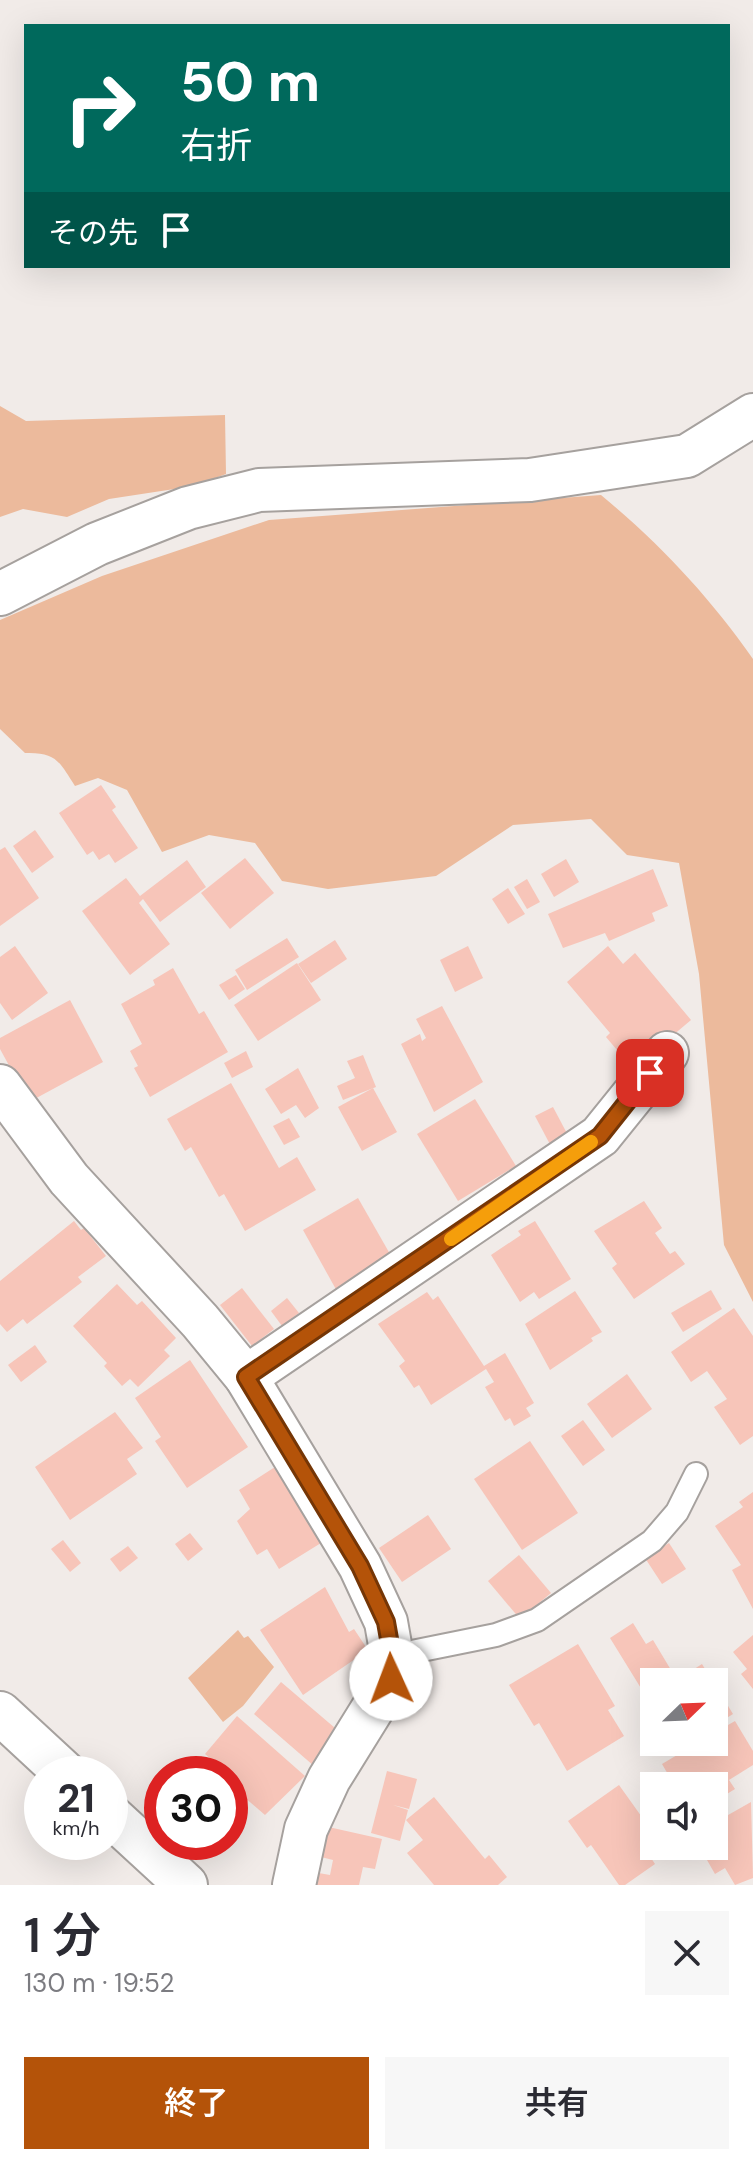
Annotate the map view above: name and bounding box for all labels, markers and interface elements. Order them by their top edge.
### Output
text: 50 m [180,45,320,118]
icon: right [48,56,152,160]
text: 右折 [180,122,252,169]
icon: arrive [154,208,198,252]
text: その先 [48,213,138,252]
pin [616,1039,684,1107]
icon: arrive [628,1051,672,1095]
position arrow [349,1637,433,1721]
north arrow [640,1668,728,1756]
map controls [640,1668,728,1860]
speed limit sign: 30 [144,1756,248,1860]
text: 21 [57,1772,95,1824]
button: sound [640,1772,728,1860]
text: km/h [52,1815,100,1841]
text: 1 分 [24,1904,100,1967]
button: close [645,1911,729,1995]
text: 130 m · 19:52 [24,1966,174,2000]
button: 終了 [24,2057,369,2149]
button: 共有 [385,2057,729,2149]

